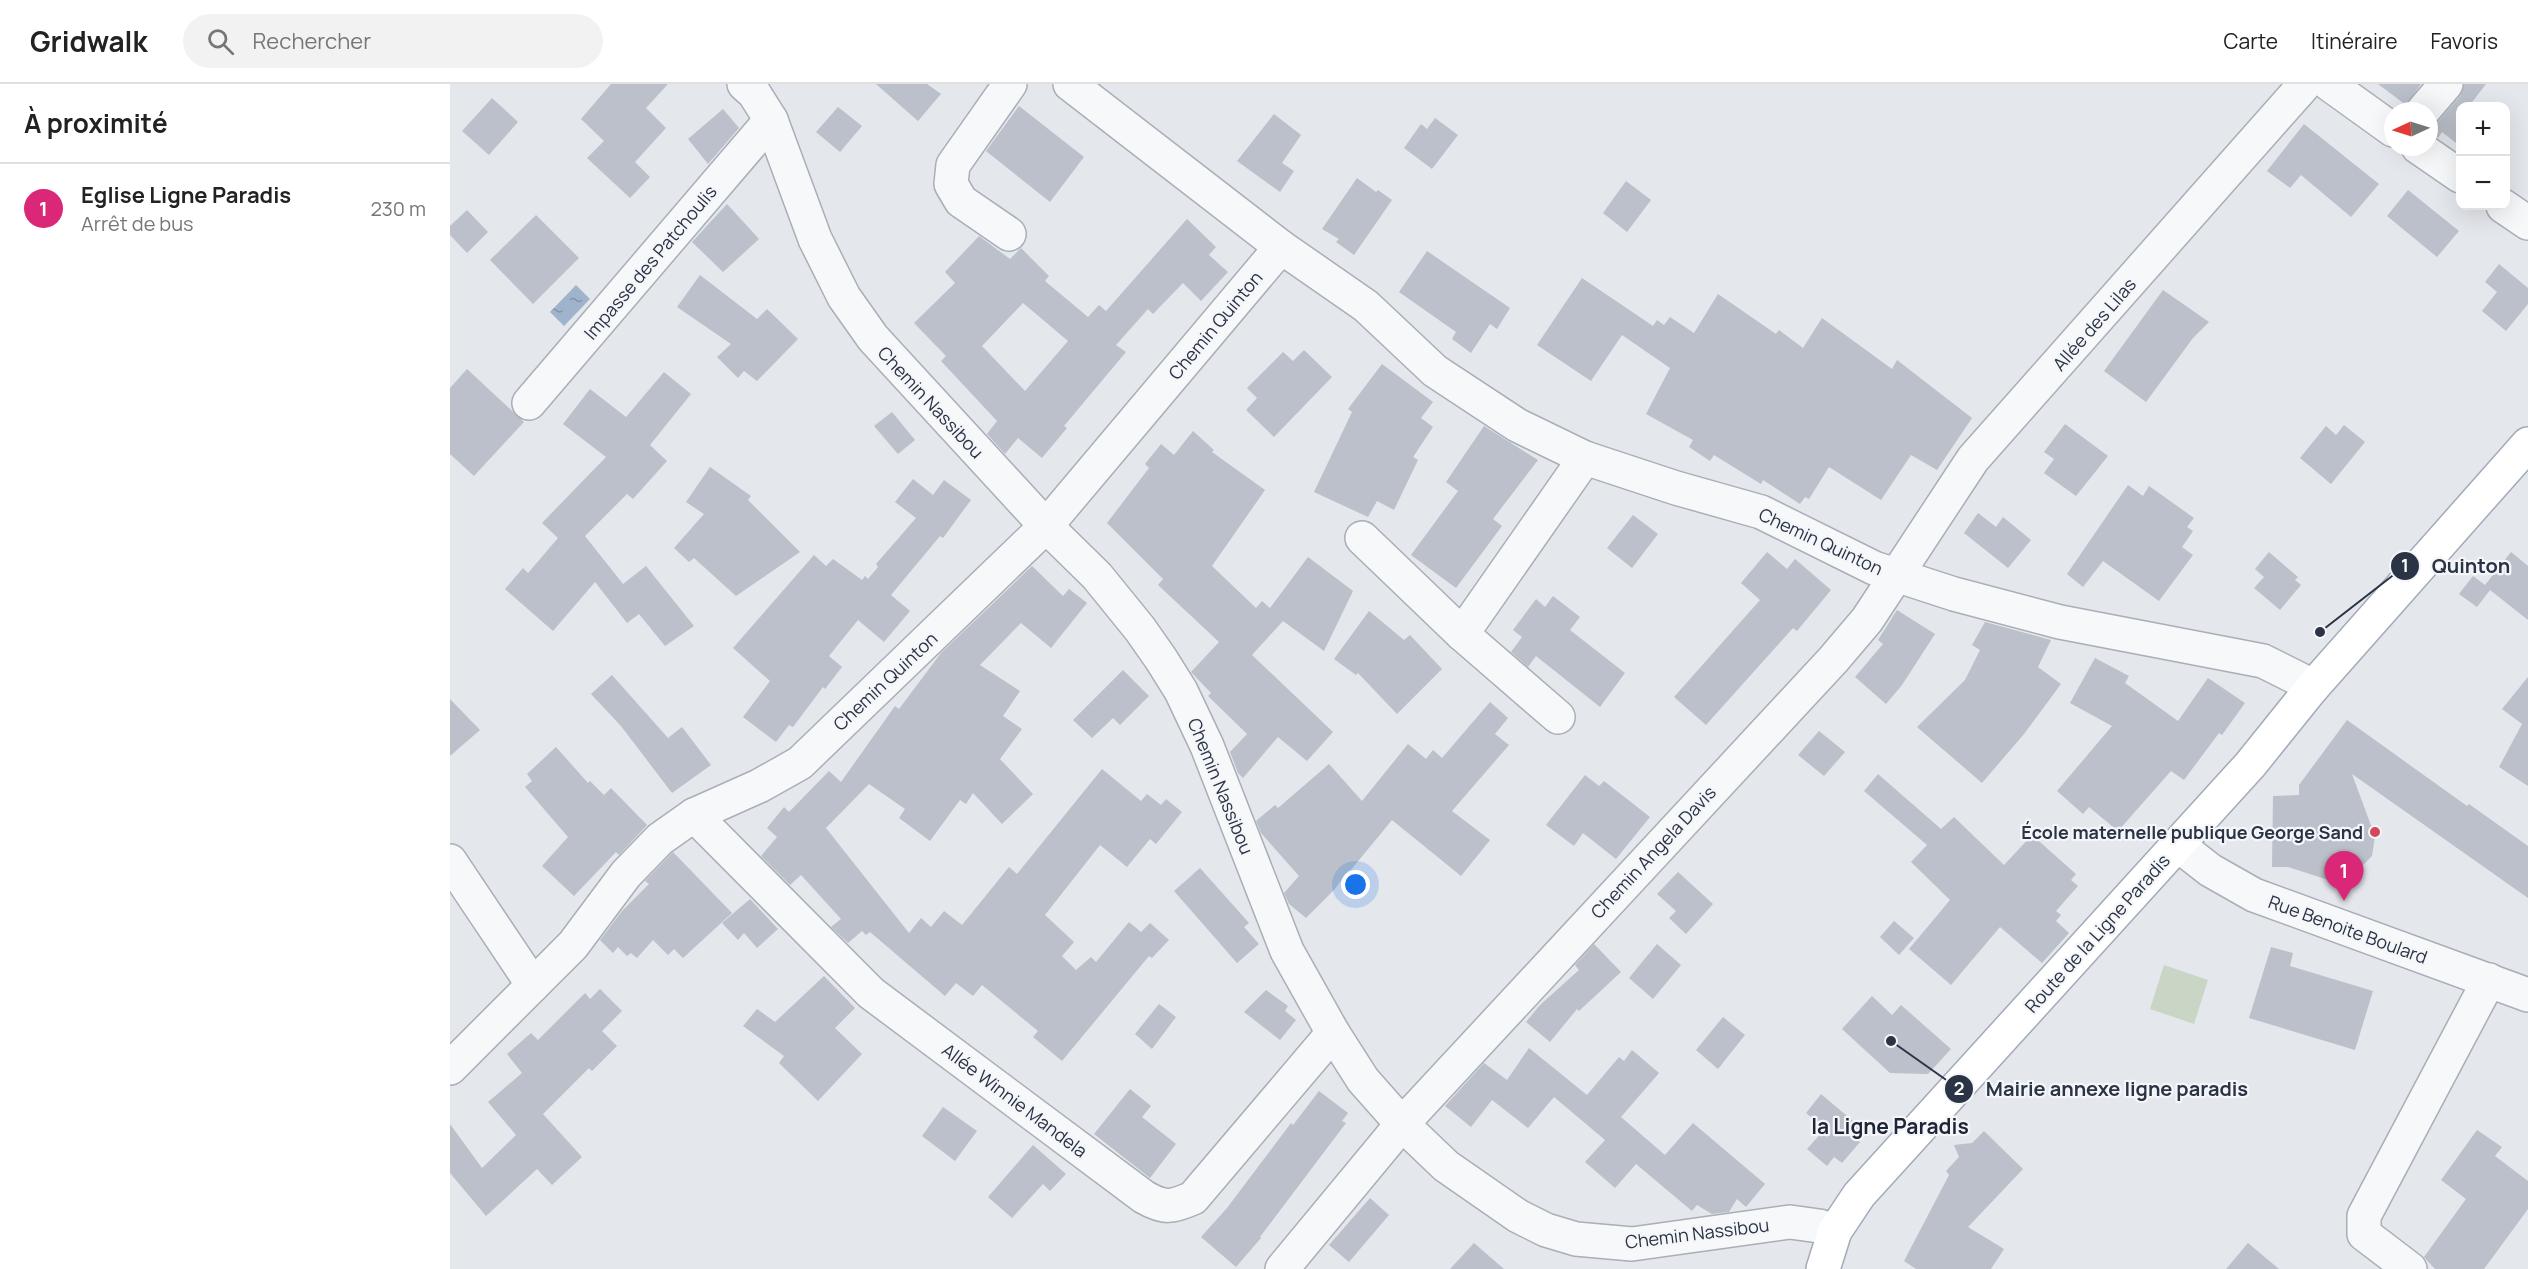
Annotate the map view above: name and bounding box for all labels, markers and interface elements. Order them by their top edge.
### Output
search box [183,14,603,68]
text: Gridwalk [30,22,147,60]
icon: search [204,25,237,58]
text: Rechercher [252,26,371,56]
text: Carte [2224,27,2278,55]
text: Itinéraire [2311,27,2397,55]
text: Favoris [2430,27,2498,55]
north arrow [2384,102,2438,156]
map controls [2456,102,2510,210]
button: + [2456,102,2510,156]
text: À proximité [24,105,168,141]
button: − [2456,156,2510,210]
text: Eglise Ligne Paradis [81,180,291,210]
street label: Impasse des Patchoulis [578,180,722,344]
text: 1 [39,195,48,222]
text: 230 m [370,195,426,222]
text: Arrêt de bus [81,210,194,237]
street label: Chemin Quinton [1163,266,1267,384]
street label: Allée des Lilas [2047,272,2141,376]
street label: Chemin Nassibou [873,341,989,463]
street label: Chemin Quinton [1755,502,1887,580]
callout: Quinton [2390,547,2523,585]
text: Quinton [2432,552,2510,579]
text: 1 [2401,553,2409,577]
street label: Chemin Quinton [828,626,942,736]
street label: Chemin Nassibou [1183,714,1259,858]
street label: Chemin Angela Davis [1585,780,1721,924]
place label: École maternelle publique George Sand [2021,820,2363,844]
marker: École maternelle publique George Sand [2368,825,2382,839]
street label: Route de la Ligne Paradis [2019,848,2175,1018]
pin: 1 [2324,852,2364,901]
your location [1341,870,1370,899]
street label: Rue Benoite Boulard [2265,889,2431,969]
street label: Allée Winnie Mandela [937,1037,1093,1163]
callout: Mairie annexe ligne paradis [1944,1070,2260,1108]
text: Mairie annexe ligne paradis [1986,1075,2248,1102]
text: 2 [1954,1076,1964,1100]
district label: la Ligne Paradis [1811,1112,1969,1140]
street label: Chemin Nassibou [1624,1212,1770,1254]

